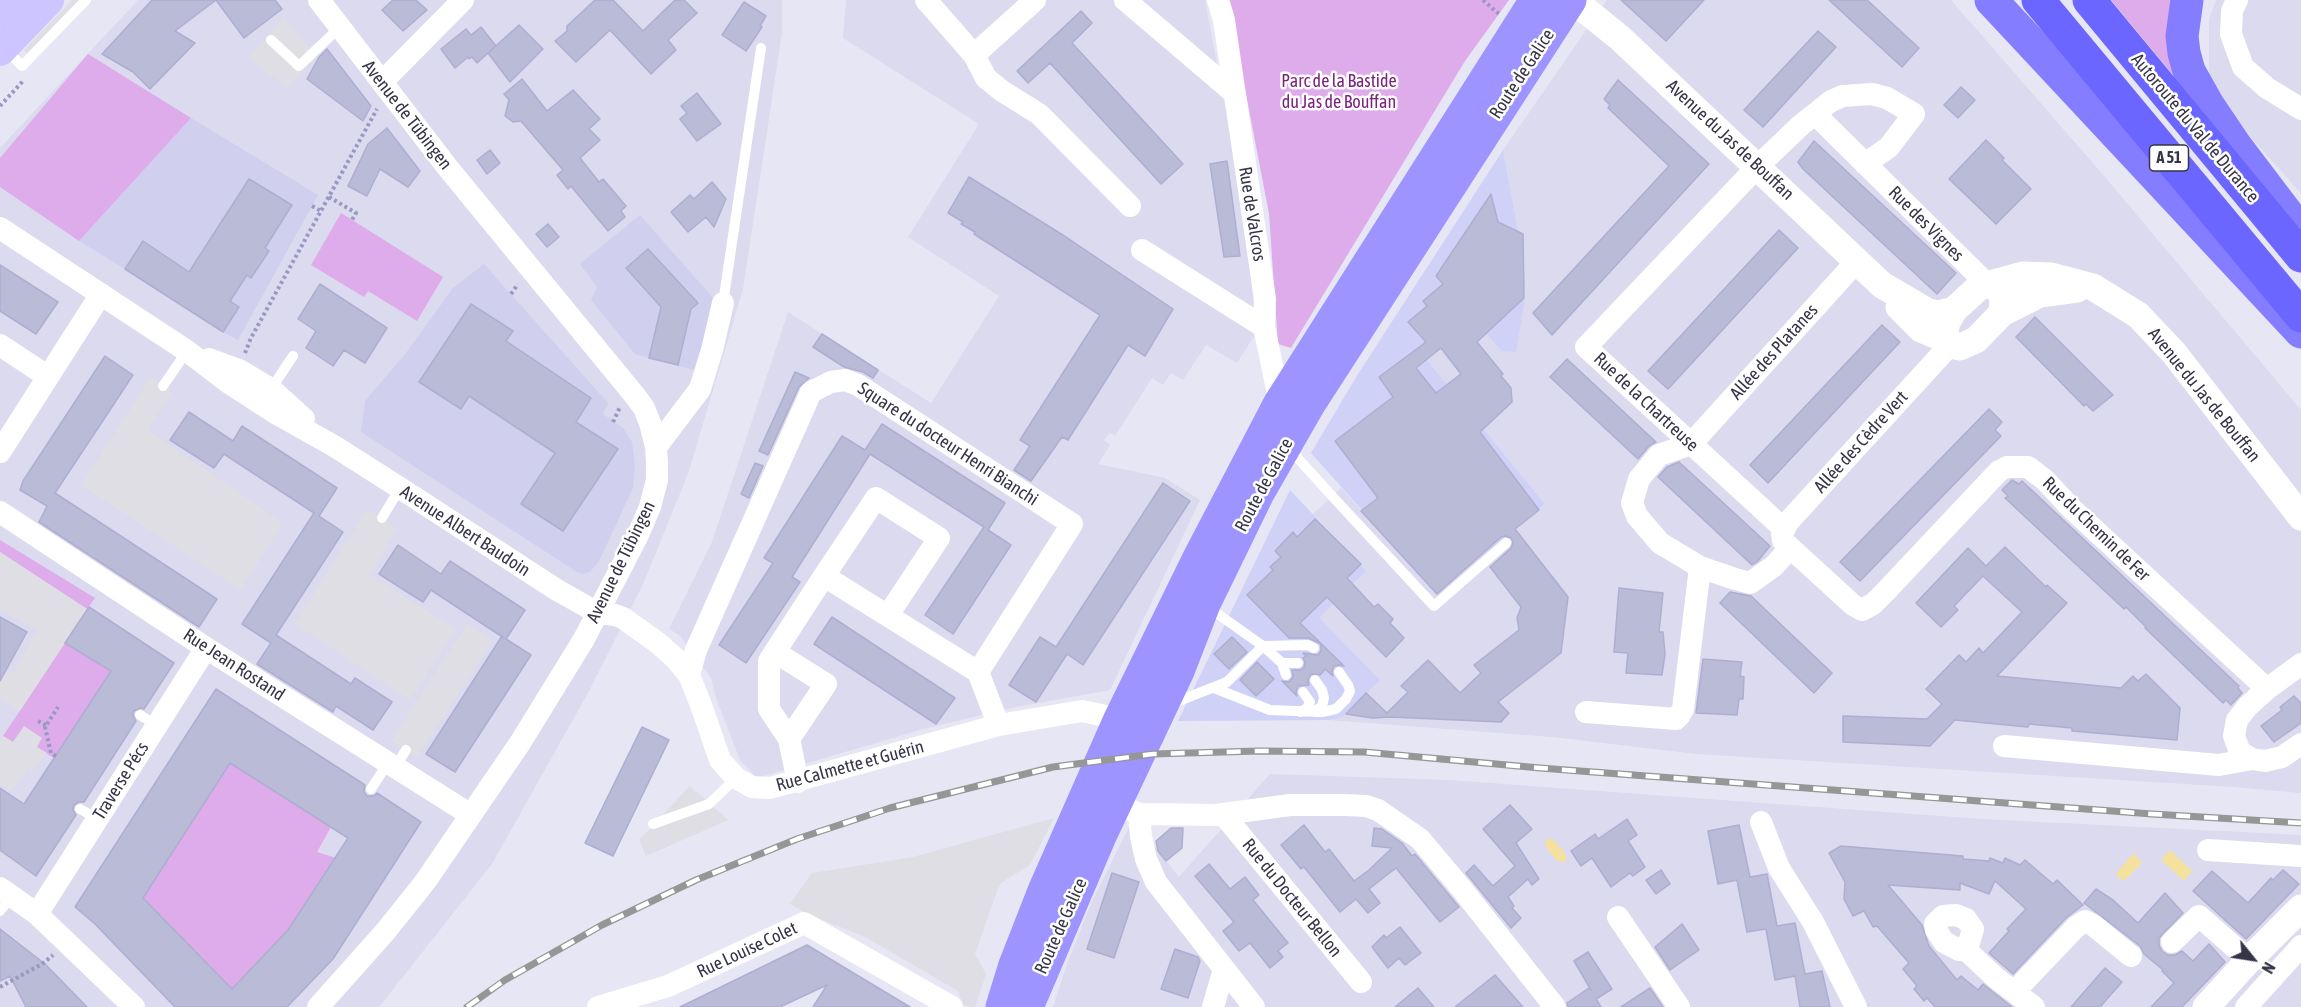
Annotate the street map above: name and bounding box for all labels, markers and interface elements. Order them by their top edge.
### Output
street label: Route de Galice [1485,25,1559,123]
street label: Autoroute du Val de Durance [2126,49,2264,207]
street label: Avenue de Tübingen [358,56,456,174]
park label: Parc de la Bastide du Jas de Bouffan [1281,70,1397,112]
street label: Avenue du Jas de Bouffan [1662,75,1798,205]
road number: A 51 [2150,145,2188,171]
street label: Rue de Valcros [1234,165,1270,263]
street label: Rue des Vignes [1884,182,1968,266]
street label: Allée des Platanes [1725,300,1823,404]
street label: Avenue du Jas de Bouffan [2143,323,2265,467]
street label: Rue de la Chartreuse [1589,348,1703,456]
street label: Square du docteur Henri Bianchi [854,378,1042,510]
street label: Allée des Cèdre Vert [1810,387,1912,497]
street label: Route de Galice [1230,435,1298,535]
street label: Rue du Chemin de Fer [2038,472,2154,586]
street label: Avenue Albert Baudoin [396,481,534,581]
street label: Avenue de Tübingen [582,498,660,626]
street label: Rue Jean Rostand [179,624,289,706]
street label: Rue Calmette et Guérin [774,736,926,796]
street label: Traverse Pécs [89,738,153,824]
street label: Rue du Docteur Bellon [1238,834,1346,962]
street label: Route de Galice [1030,875,1092,977]
street label: Rue Louise Colet [693,917,801,983]
north arrow [2223,929,2283,989]
text: N [2258,959,2279,977]

